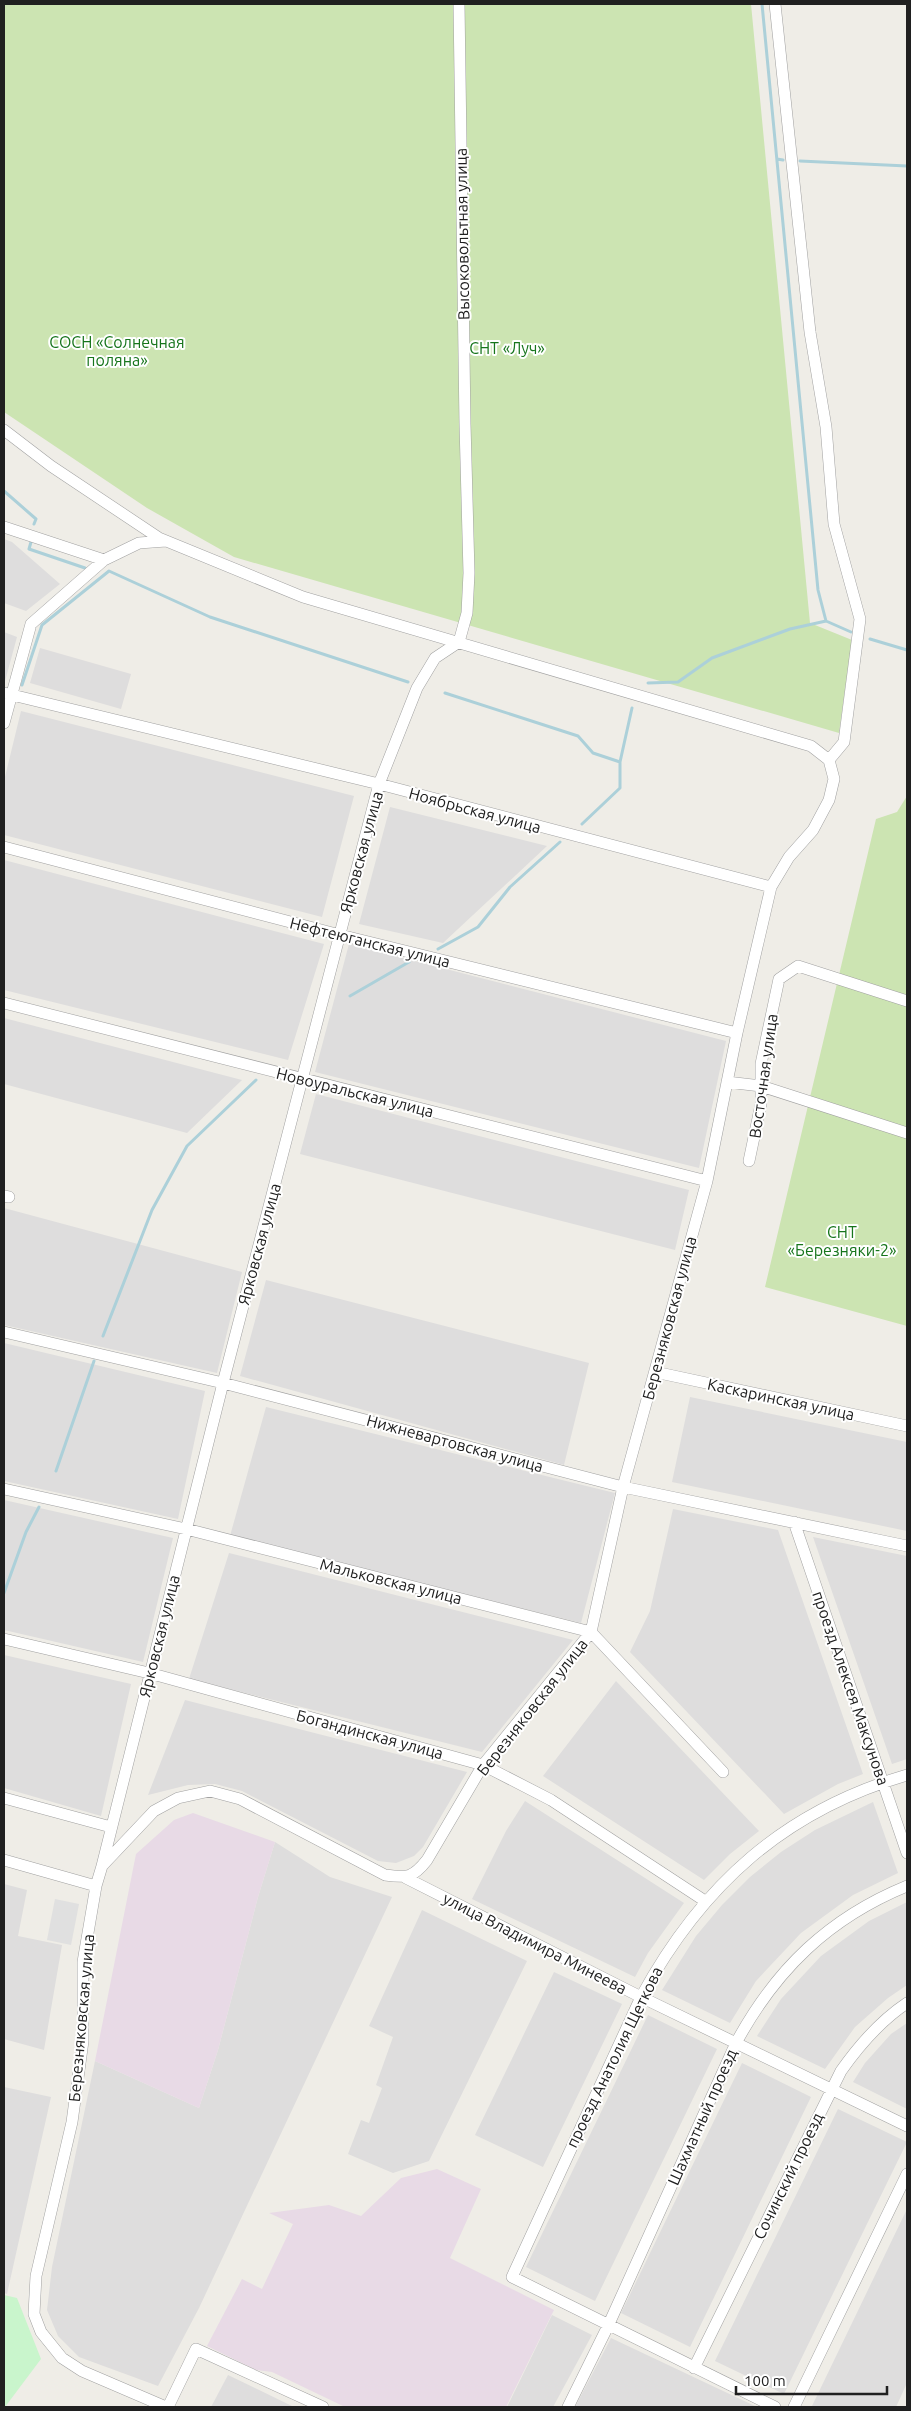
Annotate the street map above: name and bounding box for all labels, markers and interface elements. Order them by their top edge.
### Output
street label: Высоковольтная улица [451,148,473,320]
park label: СОСН «Солнечная поляна» [49,333,185,369]
park label: СНТ «Луч» [469,339,545,357]
street label: Ноябрьская улица [407,784,543,836]
street label: Ярковская улица [336,789,386,915]
street label: Нефтеюганская улица [288,913,452,971]
street label: Восточная улица [745,1013,781,1139]
street label: Новоуральская улица [274,1064,436,1120]
street label: Ярковская улица [234,1181,284,1307]
park label: СНТ «Березняки-2» [788,1223,896,1259]
street label: Березняковская улица [638,1234,700,1402]
street label: Каскаринская улица [706,1375,856,1423]
street label: Нижневартовская улица [365,1411,545,1475]
street label: Мальковская улица [318,1555,464,1607]
street label: Ярковская улица [135,1573,183,1699]
street label: проезд Алексея Максунова [809,1589,893,1787]
street label: Березняковская улица [473,1635,591,1779]
street label: Богандинская улица [295,1706,445,1762]
street label: улица Владимира Минеева [440,1889,630,1997]
street label: Березняковская улица [65,1933,97,2103]
street label: проезд Анатолия Щеткова [562,1964,666,2150]
street label: Шахматный проезд [664,2046,740,2188]
street label: Сочинский проезд [750,2110,826,2242]
scale bar [736,2364,887,2396]
text: 100 m [744,2372,786,2389]

